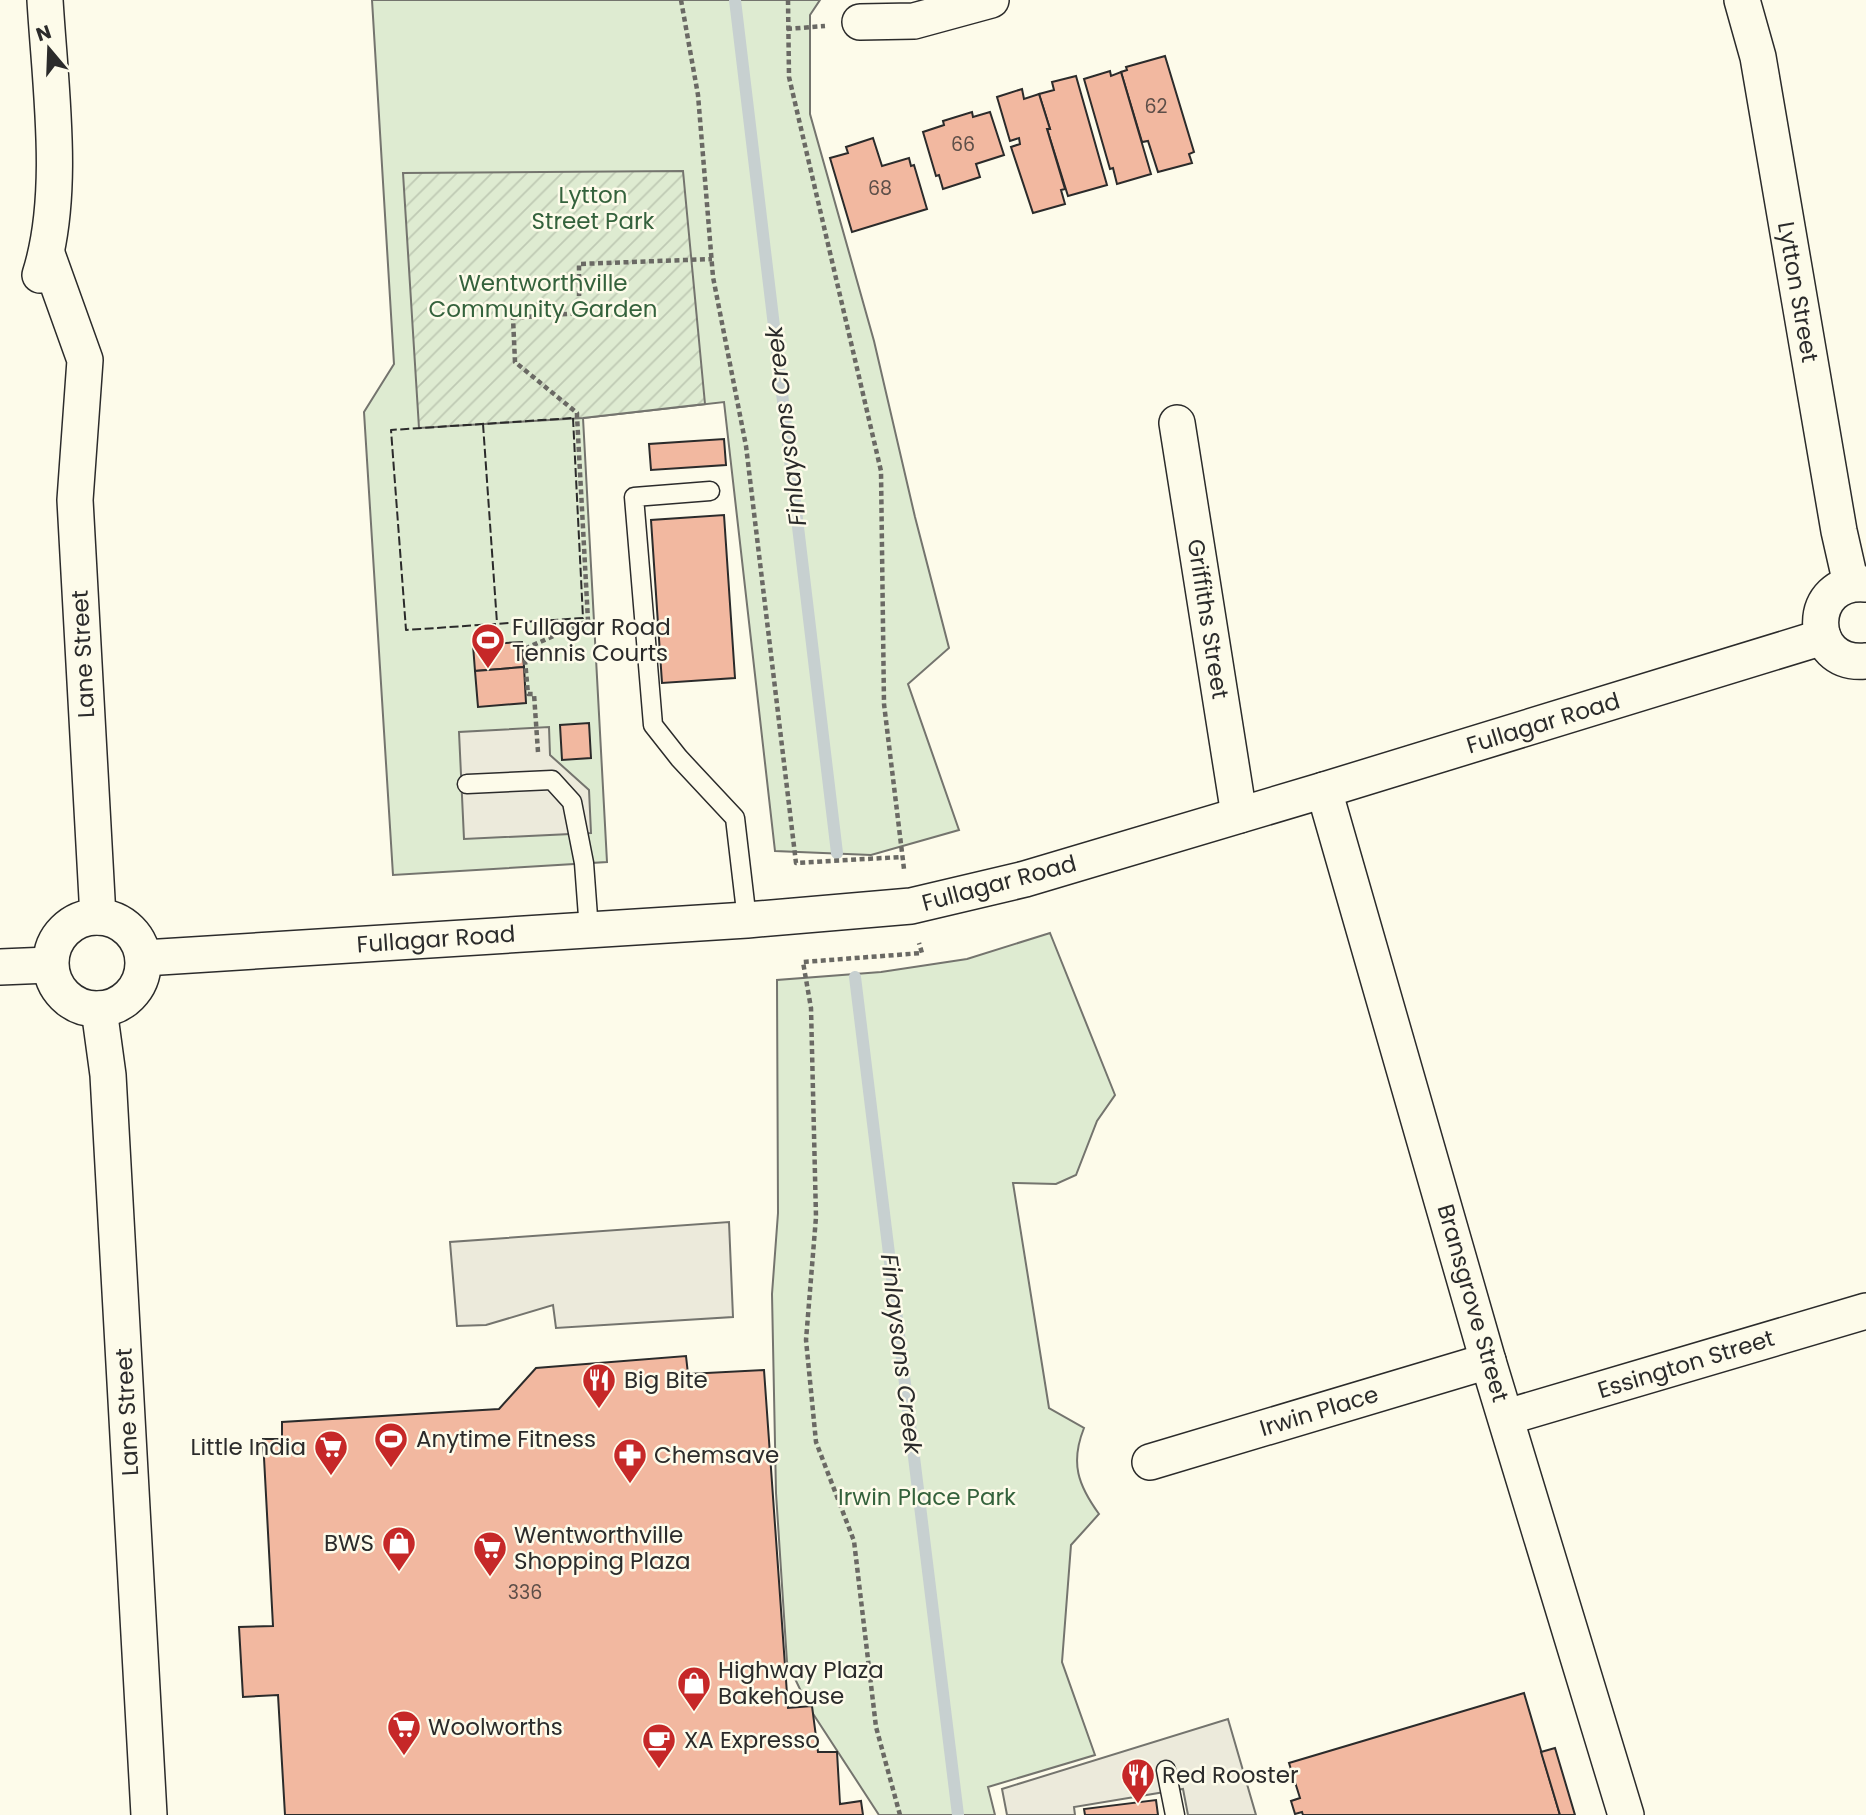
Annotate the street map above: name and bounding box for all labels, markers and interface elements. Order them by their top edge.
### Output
north arrow [14,14,84,84]
text: N [32,18,55,48]
house number: 62 [1145,93,1168,120]
house number: 66 [951,131,975,158]
house number: 68 [868,175,892,202]
park label: Lytton Street Park [532,179,655,237]
street label: Lytton Street [1770,219,1826,365]
park label: Wentworthville Community Garden [429,267,657,325]
water label: Finlaysons Creek [757,322,814,528]
street label: Griffiths Street [1180,537,1236,701]
street label: Lane Street [64,589,102,719]
place label: Fullagar Road Tennis Courts [512,611,671,669]
sports icon: Fullagar Road Tennis Courts [469,621,507,670]
street label: Fullagar Road [1462,684,1624,762]
street label: Fullagar Road [918,847,1080,919]
street label: Fullagar Road [356,918,516,960]
street label: Bransgrove Street [1429,1200,1517,1406]
water label: Finlaysons Creek [873,1252,930,1458]
street label: Essington Street [1594,1322,1778,1406]
street label: Lane Street [108,1347,146,1477]
restaurant icon: Big Bite [580,1361,618,1410]
place label: Big Bite [624,1364,708,1396]
street label: Irwin Place [1256,1378,1382,1444]
sports icon: Anytime Fitness [372,1420,410,1469]
place label: Anytime Fitness [416,1423,596,1455]
supermarket icon: Little India [312,1428,350,1477]
place label: Little India [190,1431,306,1463]
pharmacy icon: Chemsave [611,1436,649,1485]
place label: Chemsave [654,1439,779,1471]
park label: Irwin Place Park [838,1481,1016,1513]
place label: Wentworthville Shopping Plaza [514,1519,691,1577]
shop icon: BWS [380,1524,418,1573]
place label: BWS [324,1527,374,1559]
supermarket icon: Wentworthville Shopping Plaza [471,1529,509,1578]
house number: 336 [508,1579,542,1606]
place label: Highway Plaza Bakehouse [718,1654,884,1712]
shop icon: Highway Plaza Bakehouse [675,1664,713,1713]
supermarket icon: Woolworths [385,1708,423,1757]
place label: Woolworths [428,1711,563,1743]
cafe icon: XA Expresso [640,1721,678,1770]
place label: XA Expresso [684,1724,820,1756]
restaurant icon: Red Rooster [1119,1756,1157,1805]
place label: Red Rooster [1162,1759,1299,1791]

